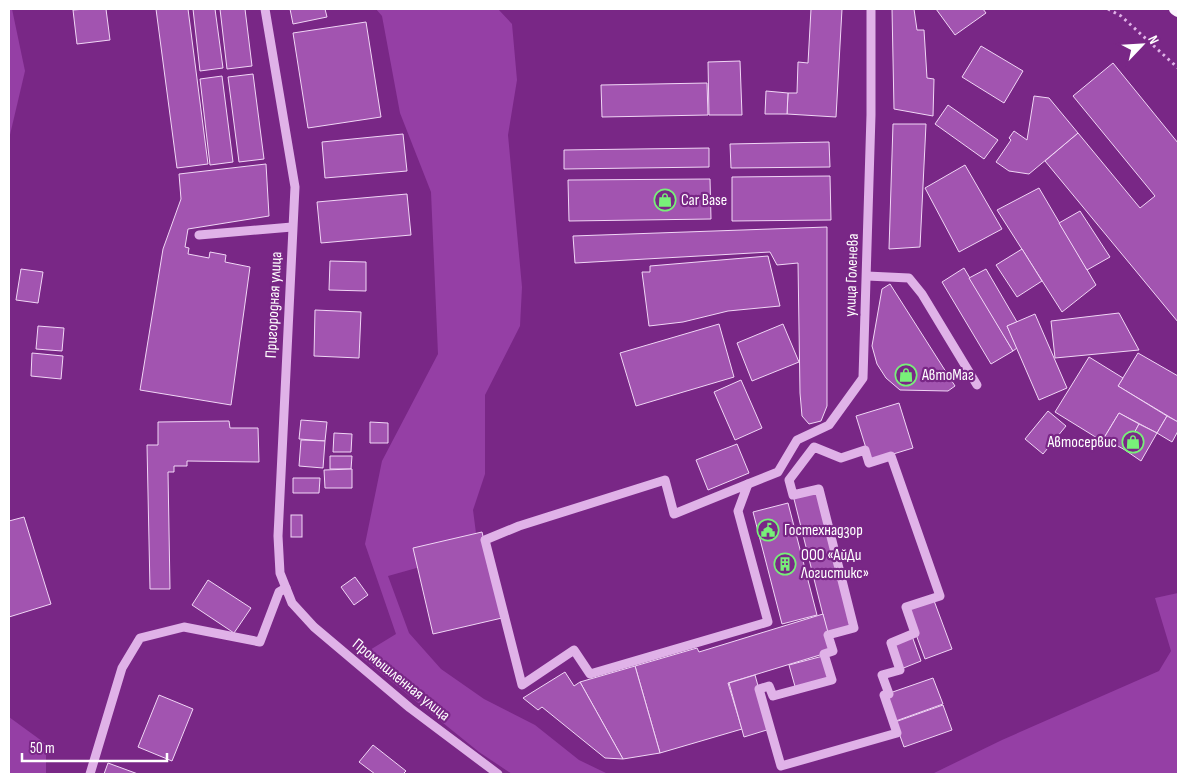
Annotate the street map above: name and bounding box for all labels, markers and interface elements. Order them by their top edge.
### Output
north arrow [1117,20,1167,70]
text: N [1144,33,1163,47]
shop icon: Car Base [653,188,677,212]
place label: Car Base [681,191,727,210]
street label: улица Голенева [841,233,863,317]
street label: Пригородная улица [262,251,286,359]
shop icon: АвтоМаг [894,363,918,387]
place label: АвтоМаг [921,366,974,385]
shop icon: Автосервис [1121,430,1145,454]
place label: Автосервис [1047,433,1117,452]
public building icon: Гостехнадзор [756,518,780,542]
place label: Гостехнадзор [784,521,863,540]
place label: ООО «АйДи Логистикс» [800,546,869,583]
building icon: ООО «АйДи Логистикс» [773,552,797,576]
street label: Промышленная улица [348,635,454,725]
scale bar [22,730,168,762]
text: 50 m [30,739,55,758]

